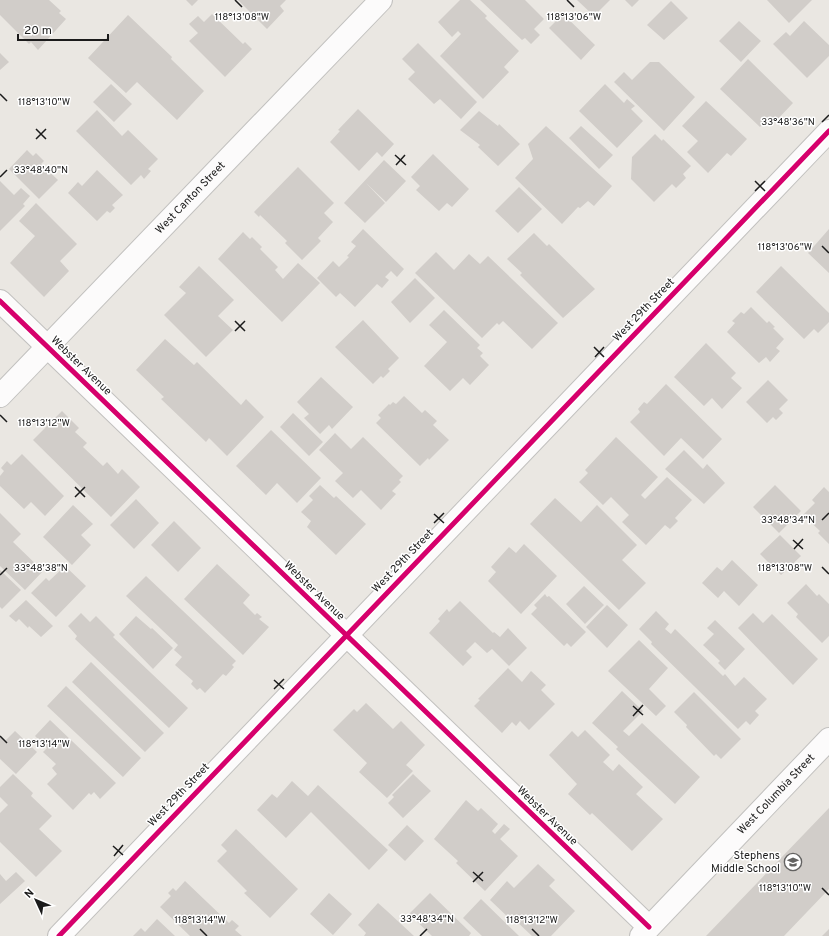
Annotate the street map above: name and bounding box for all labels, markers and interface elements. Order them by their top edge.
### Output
text: 118°13'08"W [215,11,269,24]
text: 118°13'06"W [547,11,601,24]
scale bar [18,16,108,42]
text: 20 m [24,23,52,39]
text: 118°13'10"W [18,96,70,109]
text: 33°48'36"N [761,116,815,129]
street label: West Canton Street [153,159,229,237]
text: 33°48'40"N [14,164,68,177]
text: 118°13'06"W [758,241,812,254]
street label: West 29th Street [610,275,678,345]
street label: Webster Avenue [48,333,114,399]
text: 118°13'12"W [18,417,70,430]
text: 33°48'34"N [761,514,815,527]
street label: West 29th Street [369,526,437,596]
street label: Webster Avenue [281,558,347,624]
text: 33°48'38"N [14,562,68,575]
text: 118°13'08"W [758,562,812,575]
text: 118°13'14"W [18,738,70,751]
street label: West Columbia Street [735,751,818,837]
street label: West 29th Street [145,760,213,830]
street label: Webster Avenue [514,783,580,849]
place label: Stephens Middle School [711,849,780,876]
school or university icon: Stephens Middle School [783,852,803,872]
north arrow [16,880,56,920]
text: 118°13'10"W [759,882,811,895]
text: N [22,886,37,901]
text: 33°48'34"N [400,913,454,926]
text: 118°13'14"W [174,914,226,927]
text: 118°13'12"W [506,914,558,927]

